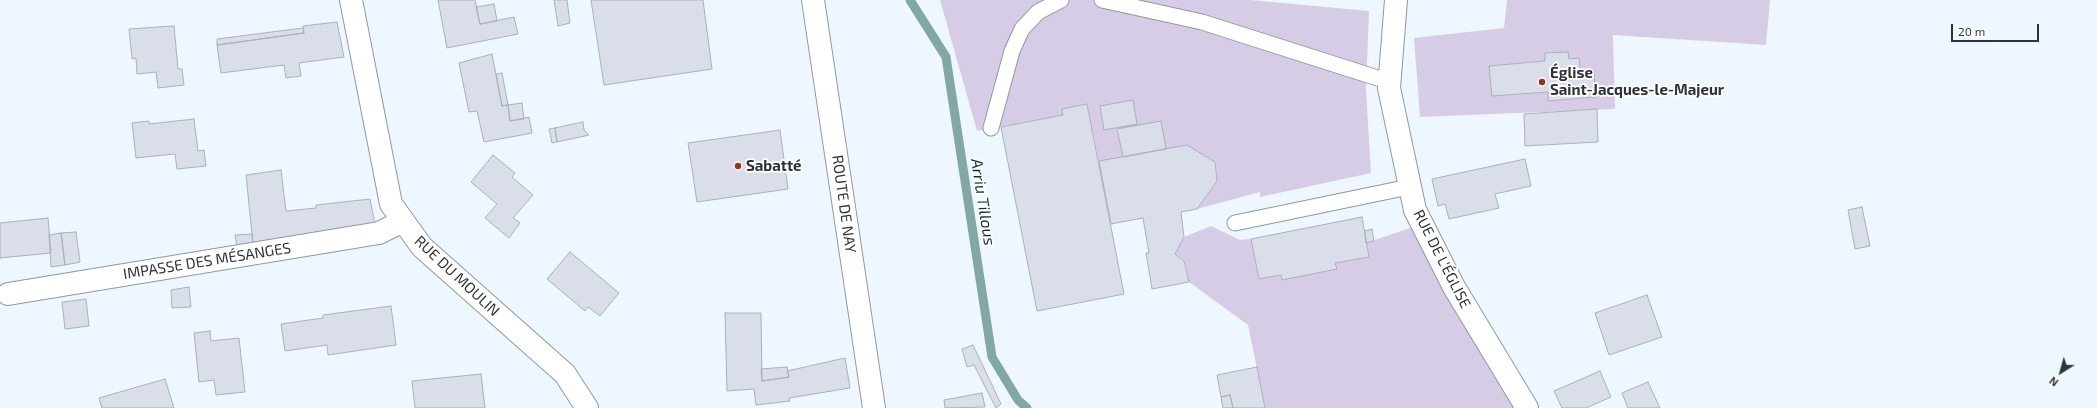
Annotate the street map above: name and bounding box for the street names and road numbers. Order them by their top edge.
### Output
street label: ROUTE DE NAY [828,154,860,254]
street label: RUE DE L'ÉGLISE [1409,207,1475,311]
street label: RUE DU MOULIN [411,232,503,320]
street label: IMPASSE DES MÉSANGES [122,239,292,283]

